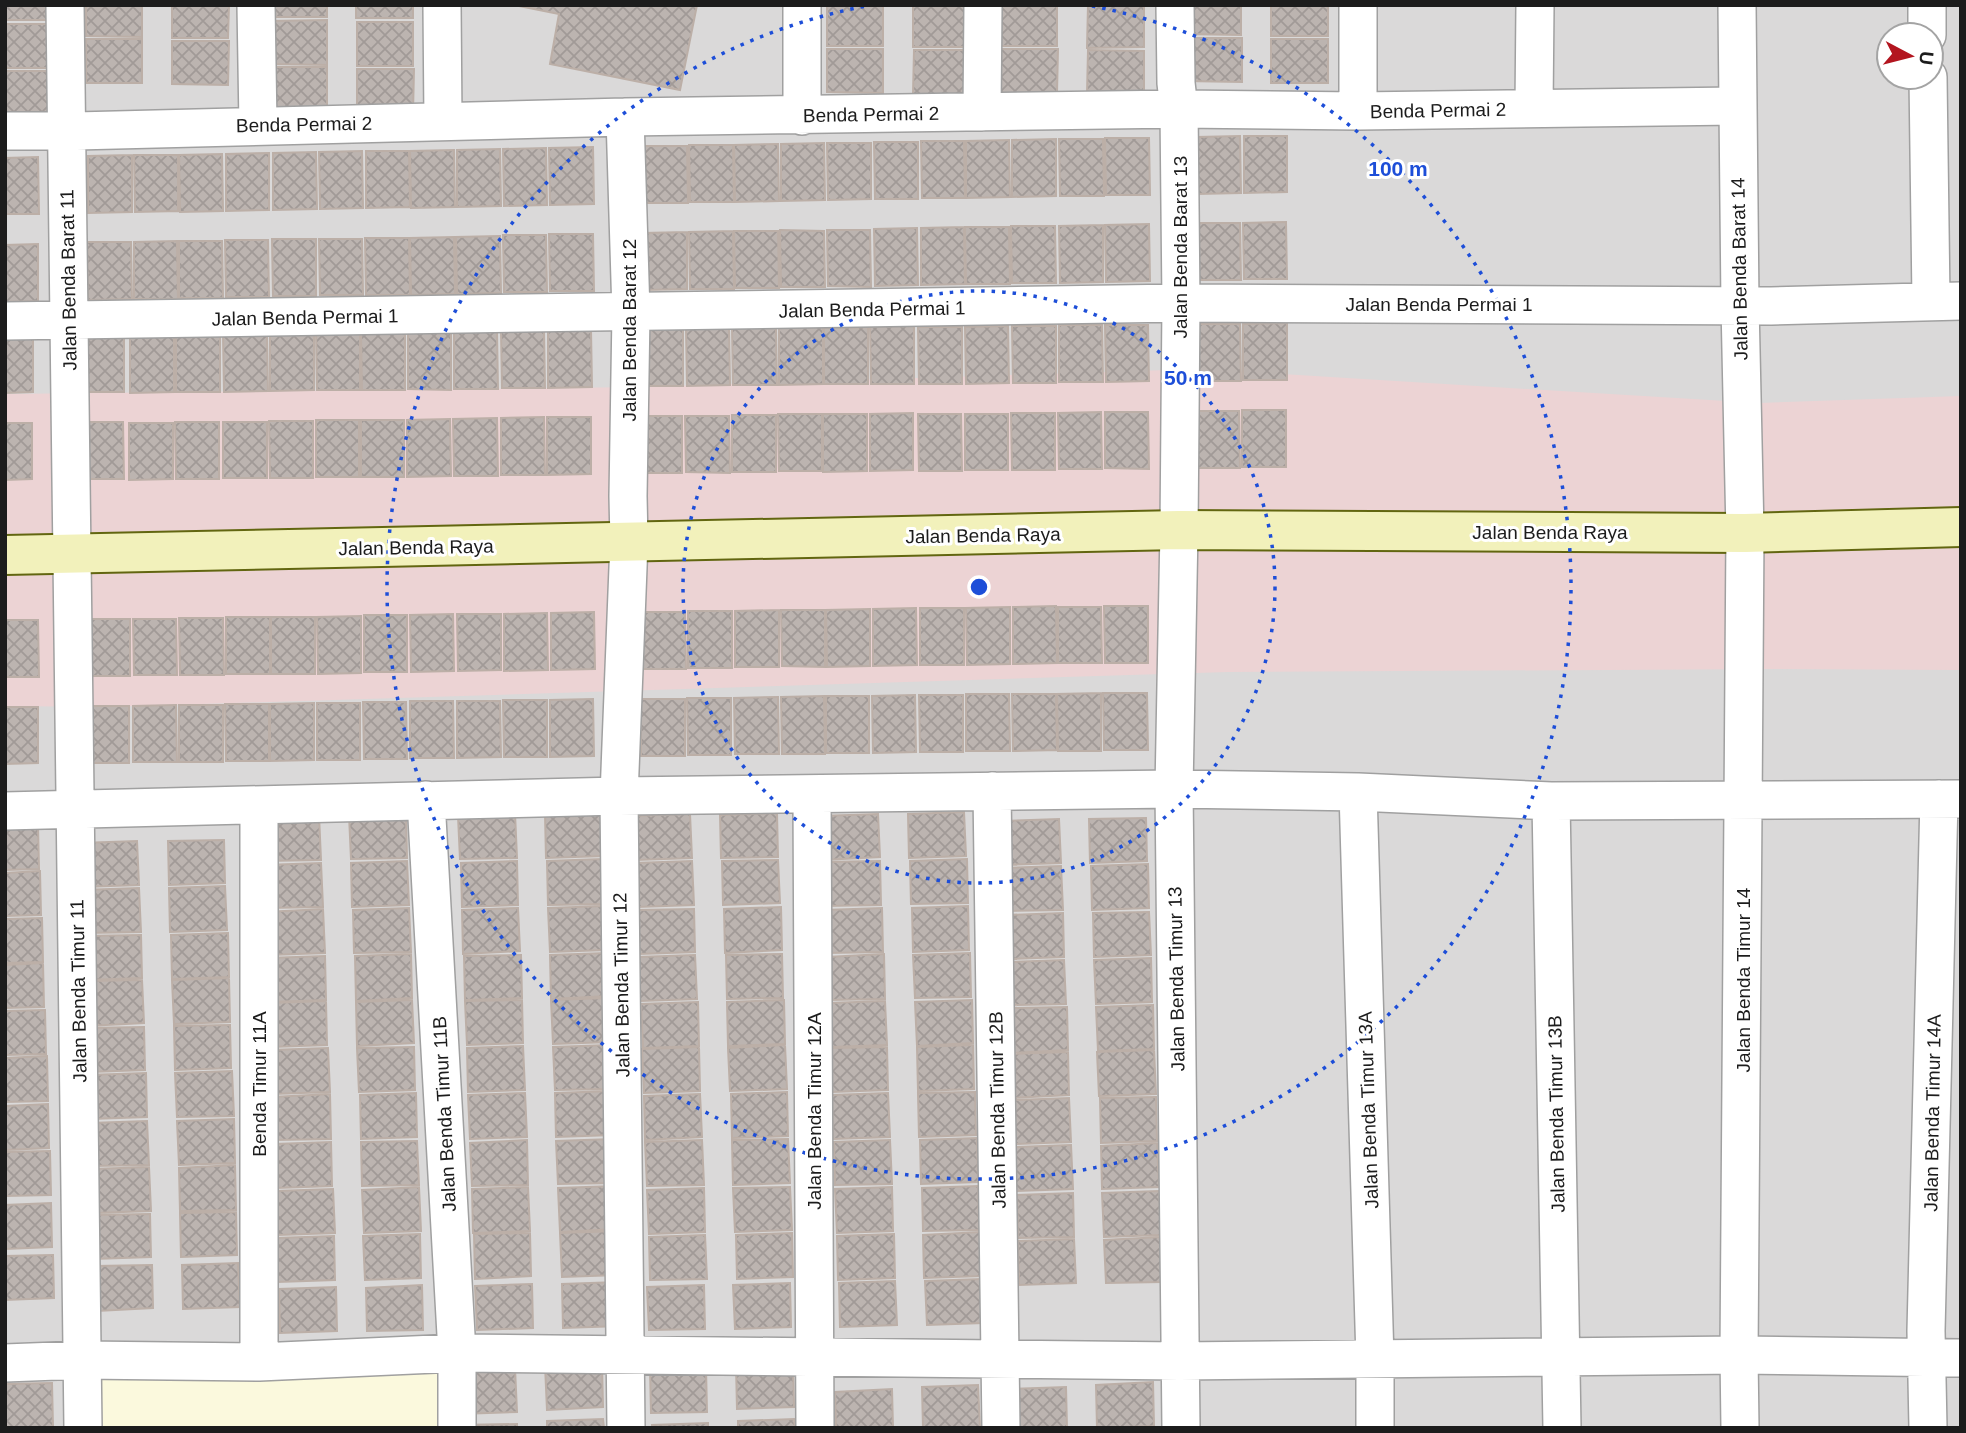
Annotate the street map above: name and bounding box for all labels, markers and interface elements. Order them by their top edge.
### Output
north arrow [1875,21,1945,91]
text: U [1915,50,1938,66]
street label: Benda Permai 2 [1370,99,1506,122]
street label: Benda Permai 2 [803,103,939,126]
street label: Benda Permai 2 [236,113,372,136]
street label: Jalan Benda Barat 13 [1170,156,1191,338]
text: 100 m [1368,157,1428,180]
street label: Jalan Benda Barat 14 [1727,177,1752,361]
street label: Jalan Benda Barat 11 [56,189,81,371]
street label: Jalan Benda Barat 12 [619,239,640,421]
street label: Jalan Benda Permai 1 [1346,294,1532,315]
street label: Jalan Benda Permai 1 [778,297,966,322]
street label: Jalan Benda Permai 1 [211,305,399,330]
text: 50 m [1164,366,1212,389]
street label: Jalan Benda Raya [1472,522,1628,543]
street label: Jalan Benda Raya [905,524,1061,547]
street label: Jalan Benda Raya [338,536,494,559]
centre of rings [967,575,991,599]
street label: Jalan Benda Timur 13 [1164,886,1189,1072]
street label: Jalan Benda Timur 14 [1733,887,1754,1072]
street label: Jalan Benda Timur 12 [609,892,634,1078]
street label: Jalan Benda Timur 11 [66,899,91,1083]
street label: Benda Timur 11A [249,1011,270,1157]
street label: Jalan Benda Timur 12B [985,1011,1010,1209]
street label: Jalan Benda Timur 13A [1355,1011,1382,1209]
street label: Jalan Benda Timur 12A [804,1012,825,1210]
street label: Jalan Benda Timur 14A [1920,1014,1945,1212]
street label: Jalan Benda Timur 13B [1544,1015,1569,1213]
street label: Jalan Benda Timur 11B [429,1016,460,1212]

